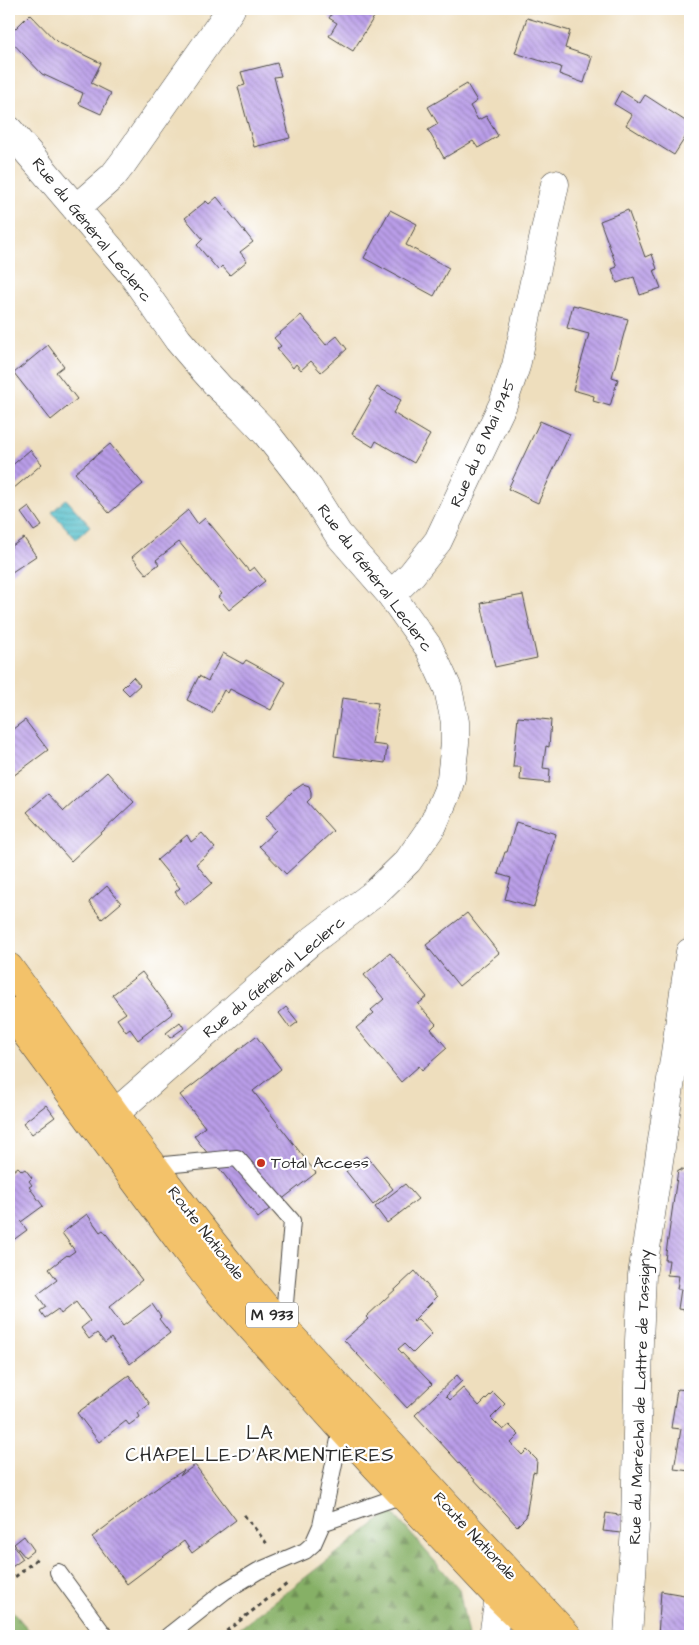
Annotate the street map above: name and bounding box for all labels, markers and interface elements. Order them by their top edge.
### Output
street label: Rue du Général Leclerc [27,153,157,307]
street label: Rue du 8 Mai 1945 [445,375,521,510]
street label: Rue du Général Leclerc [312,500,438,656]
street label: Rue du Général Leclerc [198,911,350,1043]
place label: Total Access [271,1152,369,1174]
marker: Total Access [255,1157,267,1169]
street label: Route Nationale [162,1182,250,1285]
street label: Rue du Maréchal de Lattre de Tassigny [624,1249,657,1545]
road number: M 933 [246,1302,298,1328]
district label: LA CHAPELLE-D'ARMENTIÈRES [126,1420,394,1469]
street label: Route Nationale [428,1487,522,1585]

